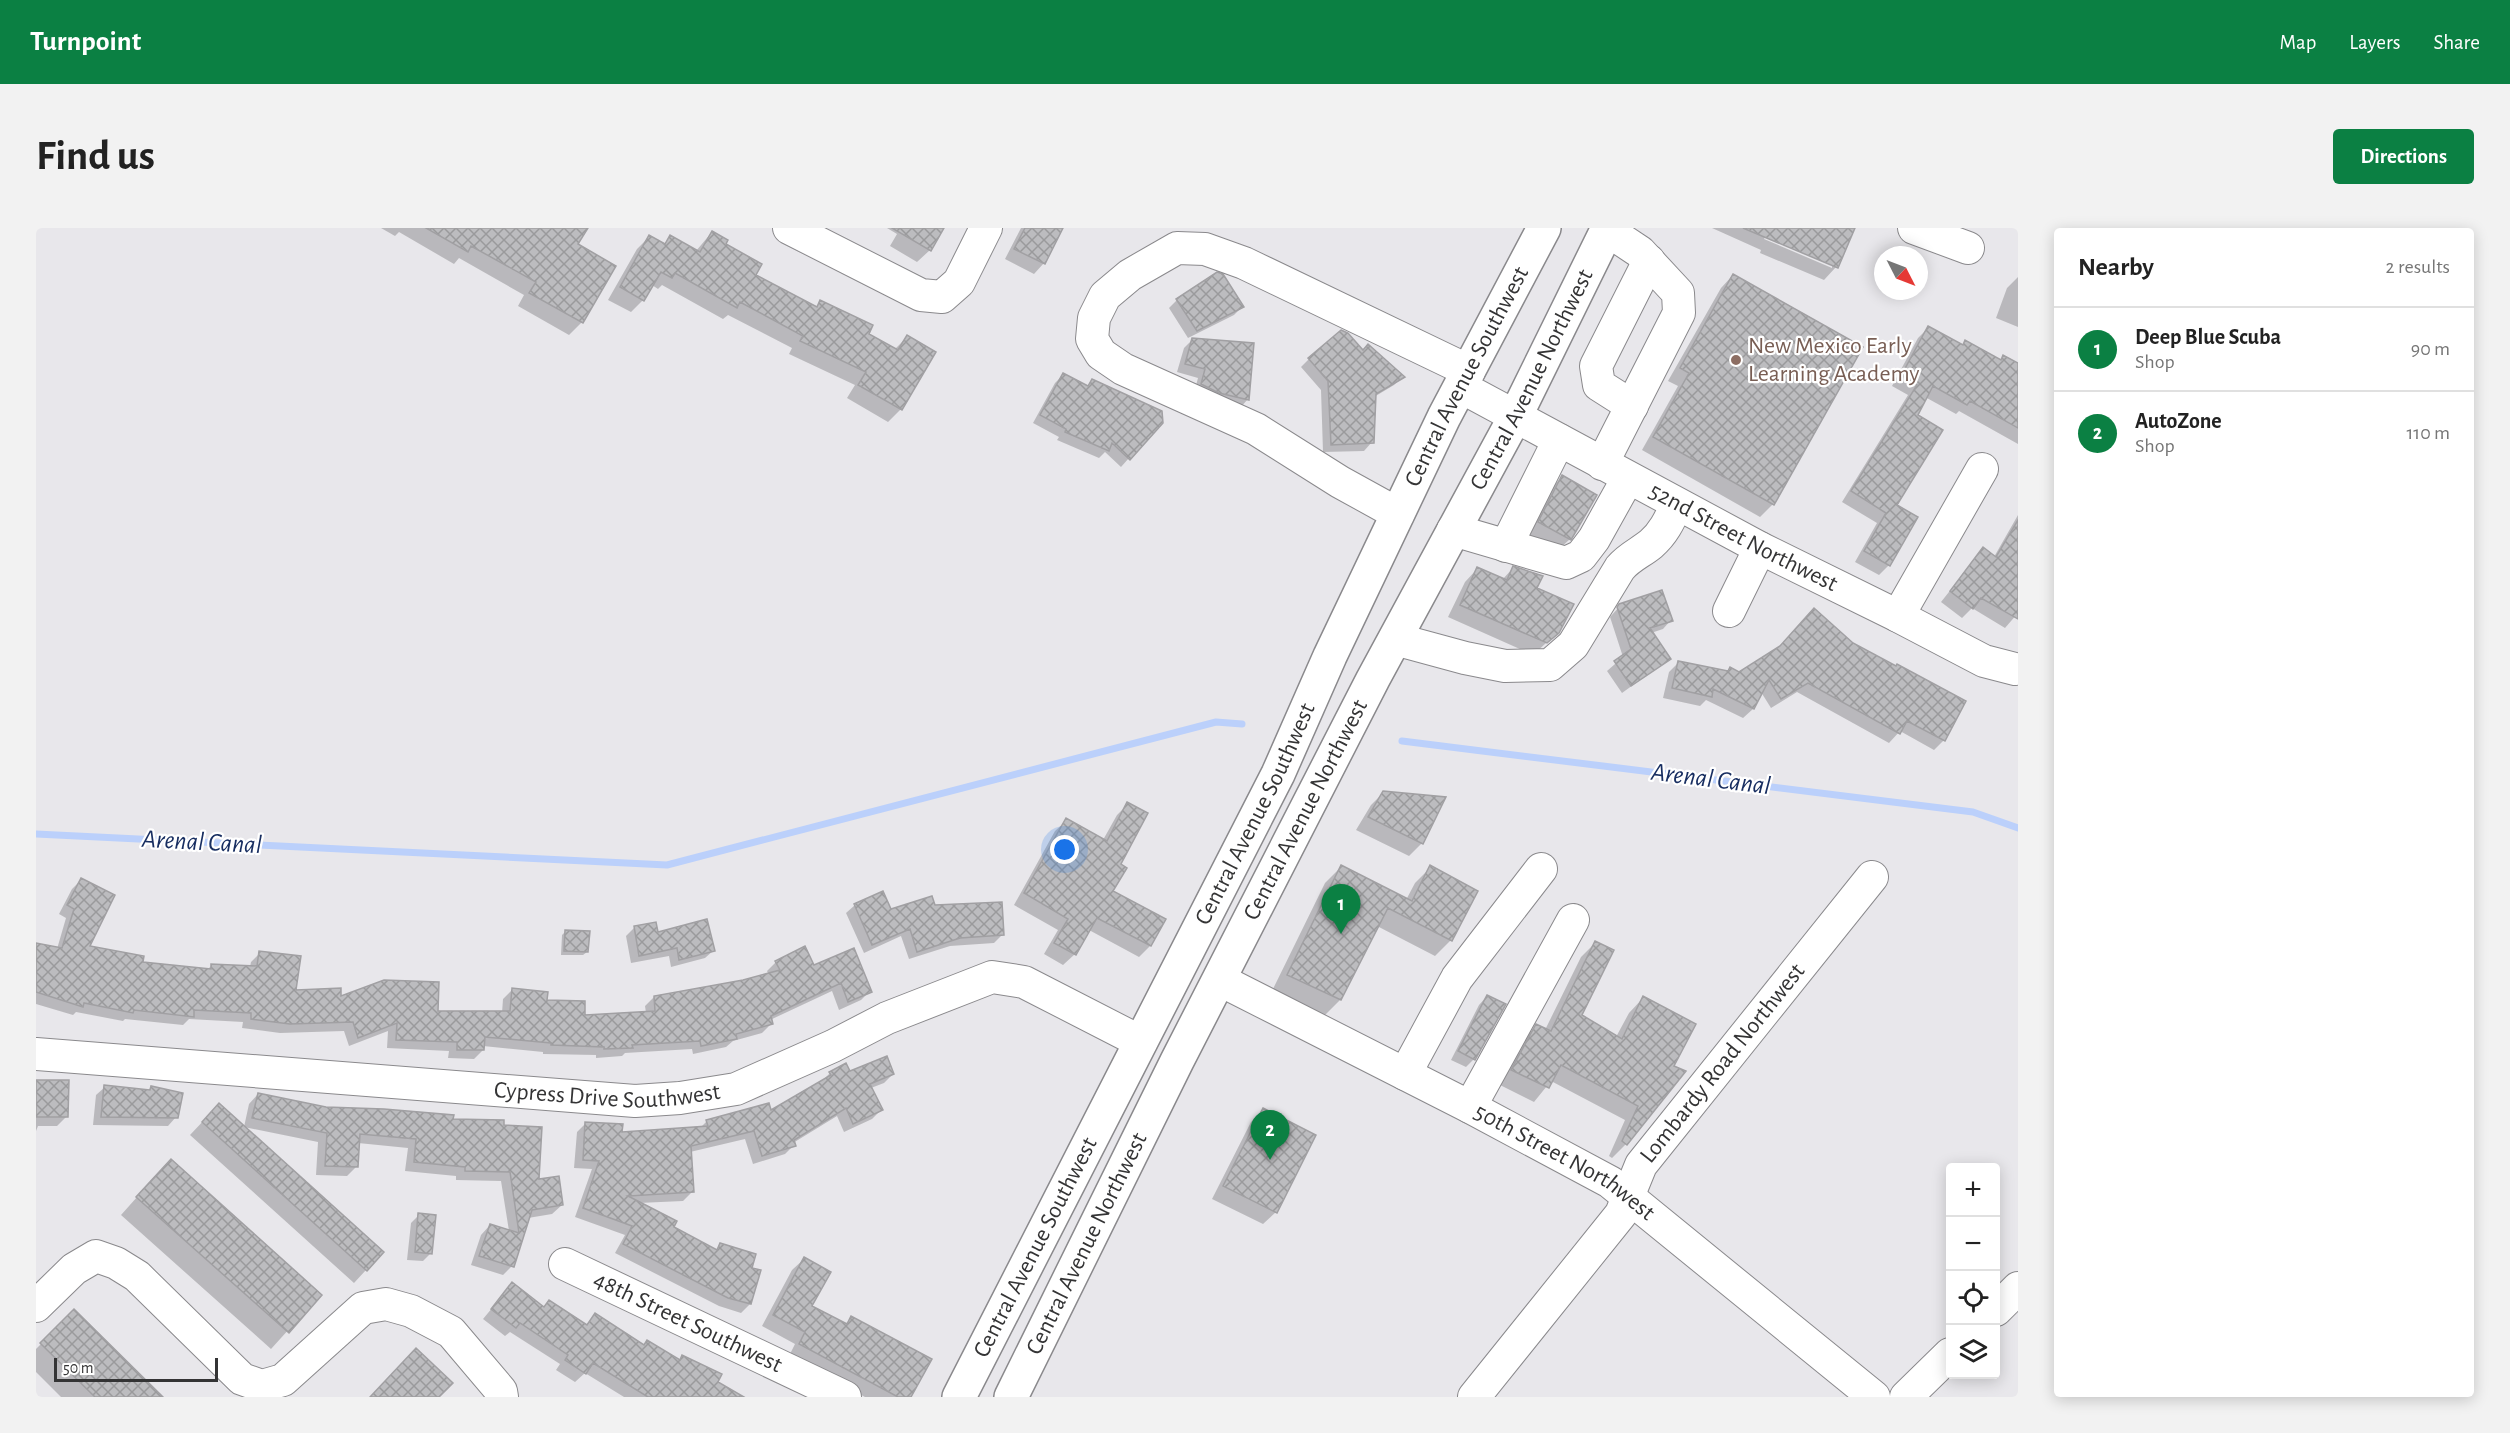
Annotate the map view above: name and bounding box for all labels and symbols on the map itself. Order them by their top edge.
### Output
north arrow [1874,246,1928,300]
street label: Central Avenue Southwest [1401,262,1533,490]
street label: Central Avenue Northwest [1466,265,1598,494]
place label: New Mexico Early Learning Academy [1748,334,1920,386]
marker: New Mexico Early Learning Academy [1729,353,1743,367]
street label: 52nd Street Northwest [1645,479,1842,596]
street label: Central Avenue Northwest [1239,696,1372,924]
street label: Central Avenue Southwest [1191,699,1320,929]
water label: Arenal Canal [1649,759,1772,799]
water label: Arenal Canal [140,826,263,858]
your location [1050,835,1079,864]
pin: 1 [1322,884,1360,934]
street label: Lombardy Road Northwest [1636,959,1810,1168]
street label: Cypress Drive Southwest [493,1078,722,1113]
street label: 50th Street Northwest [1470,1100,1659,1225]
pin: 2 [1250,1110,1290,1160]
street label: Central Avenue Northwest [1022,1129,1152,1358]
street label: Central Avenue Southwest [969,1133,1102,1361]
street label: 48th Street Southwest [590,1267,786,1377]
scale bar [54,1355,218,1382]

